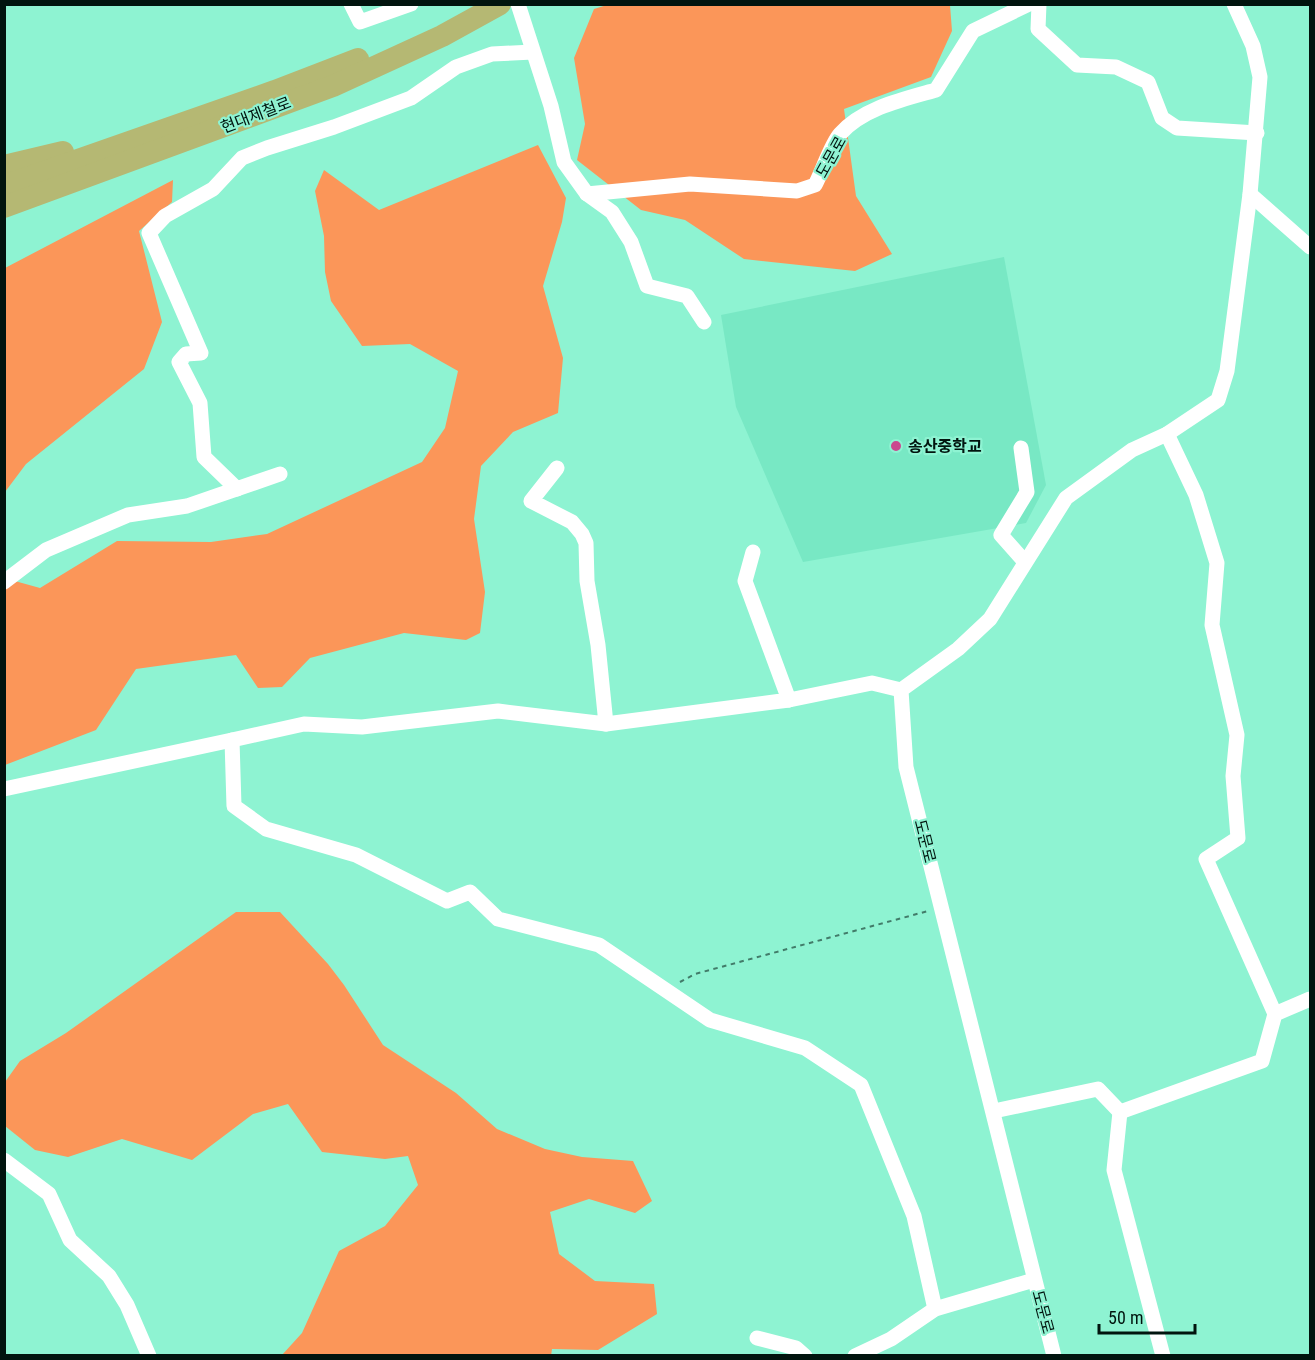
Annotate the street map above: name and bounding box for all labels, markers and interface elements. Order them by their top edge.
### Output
street label: 현대제철로 [218,93,294,137]
street label: 도문로 [812,133,850,181]
place label: 송산중학교 [908,437,982,456]
marker: 송산중학교 [889,439,903,453]
street label: 도문로 [910,817,940,865]
street label: 도문로 [1028,1288,1058,1336]
scale bar [1099,1297,1195,1335]
text: 50 m [1108,1307,1143,1328]

